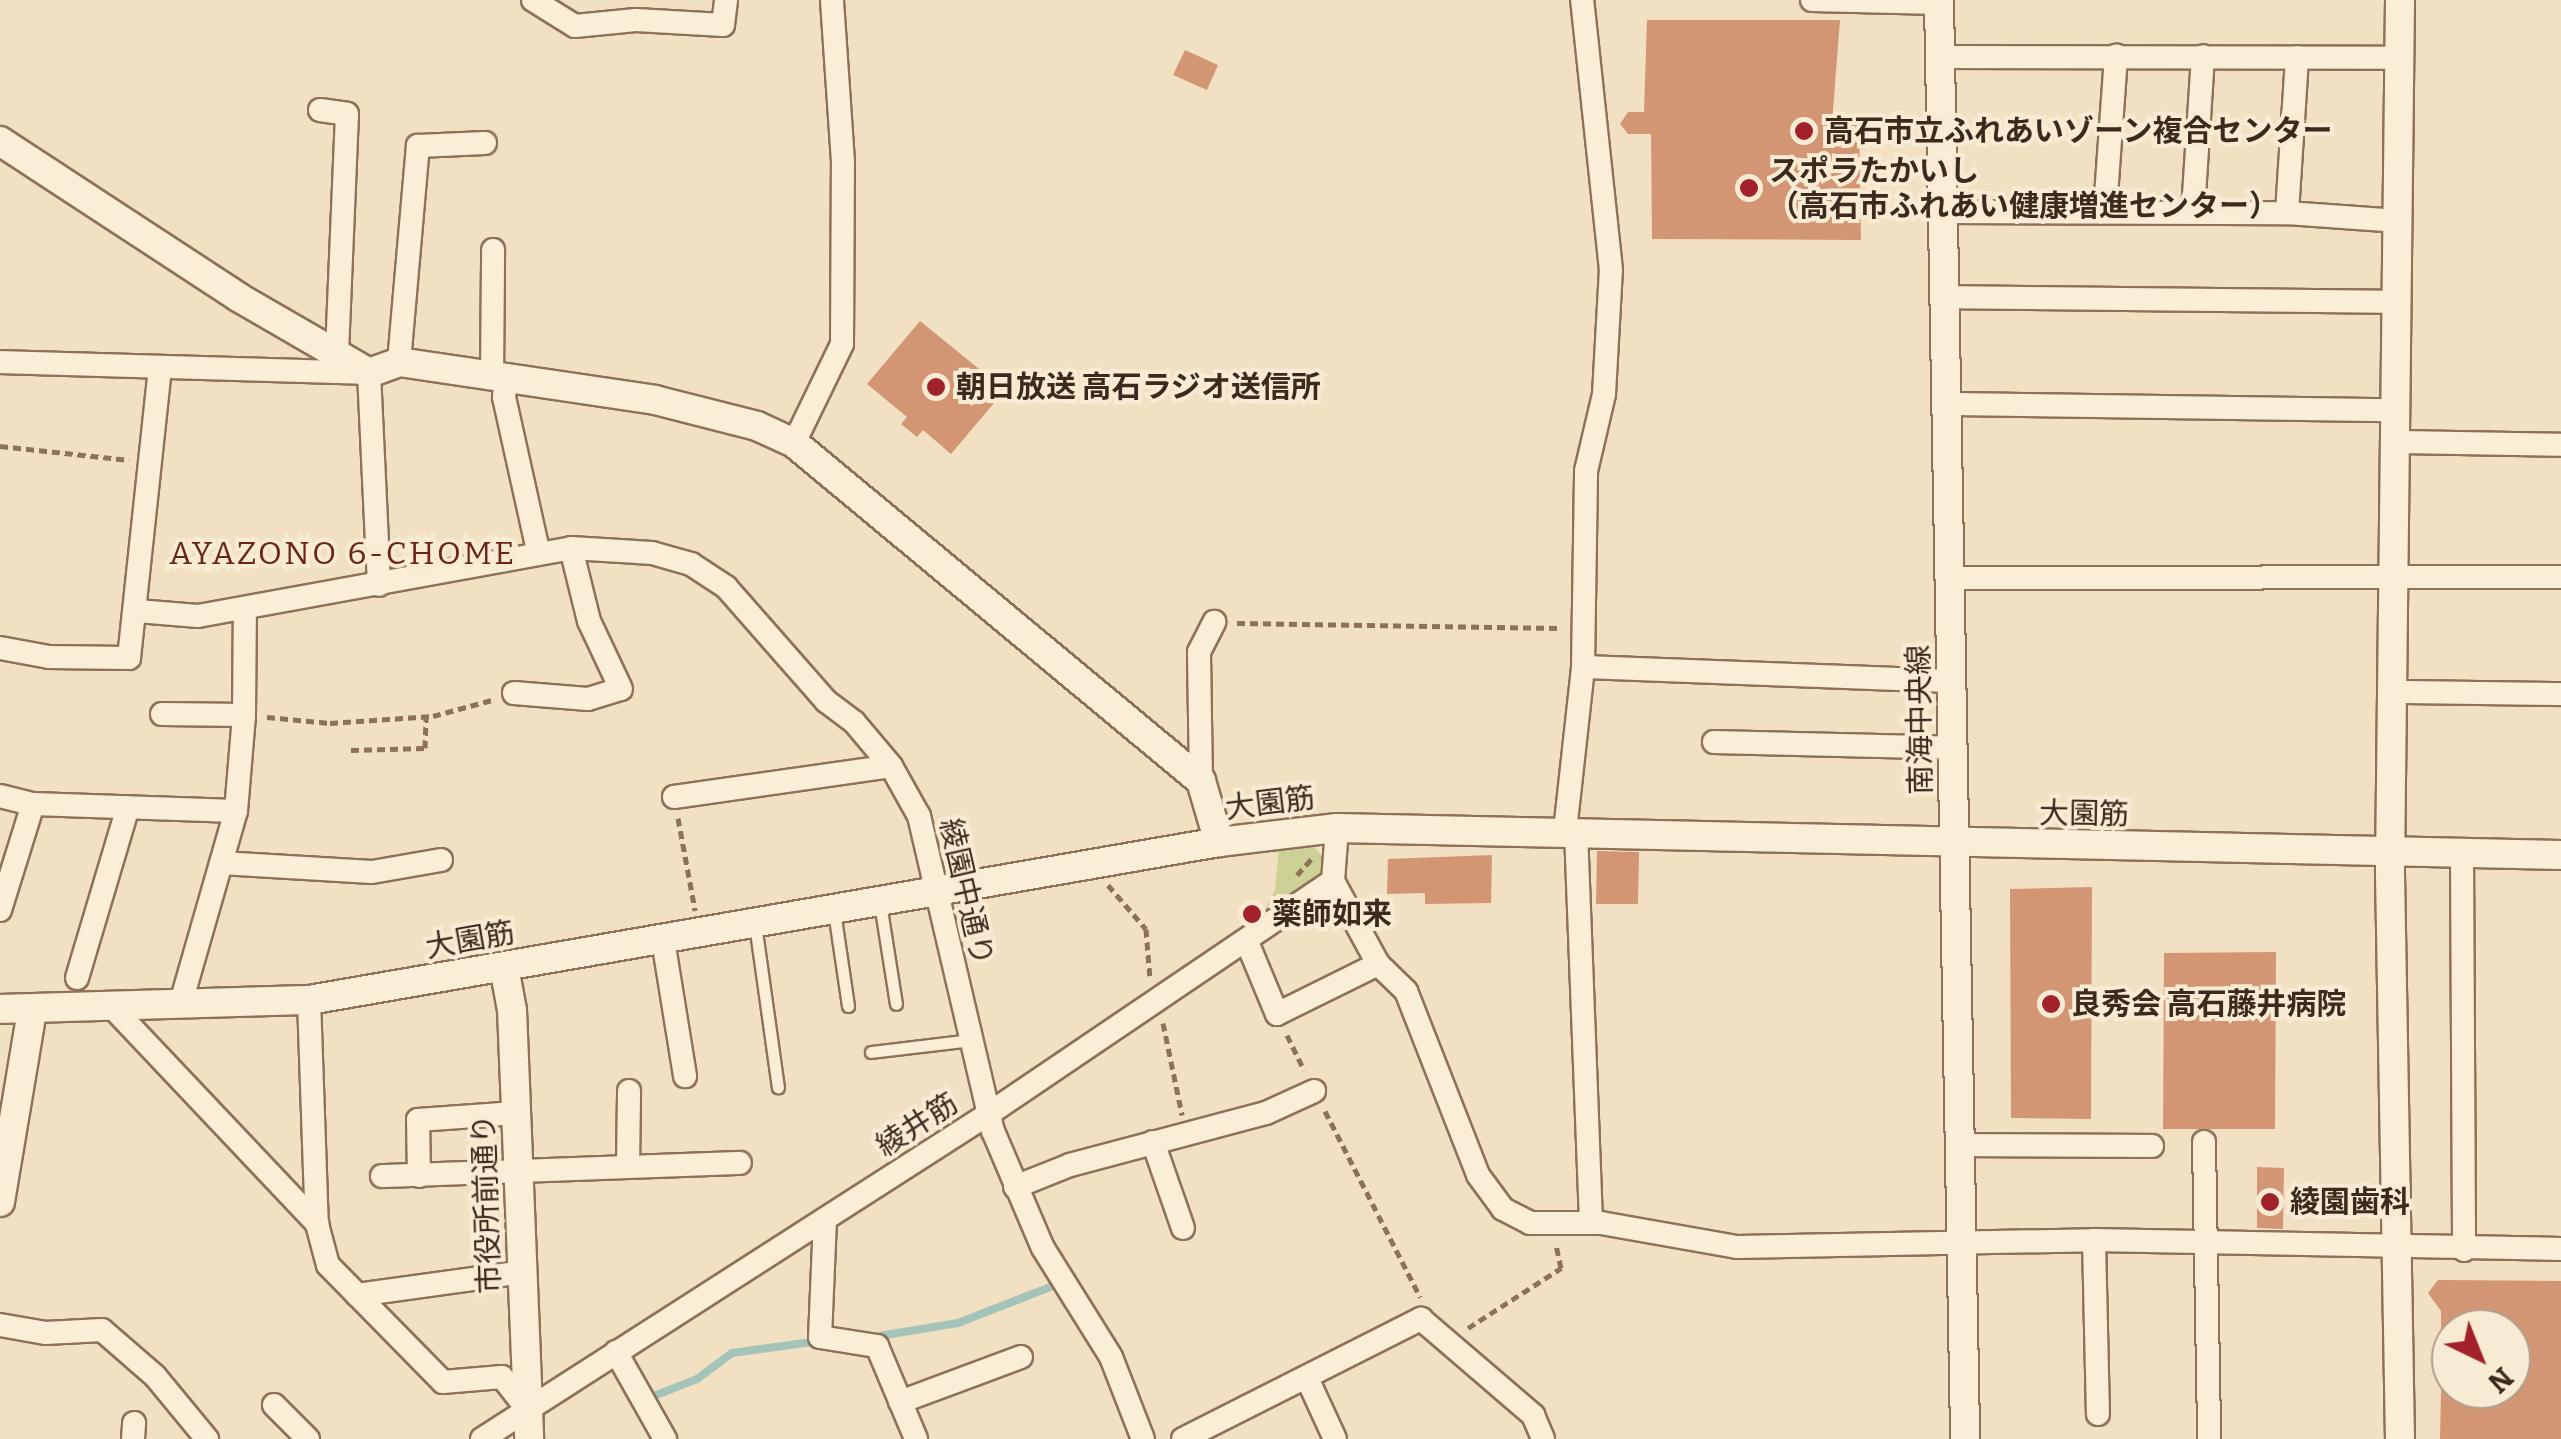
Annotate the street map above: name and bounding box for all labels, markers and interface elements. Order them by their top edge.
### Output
place label: 高石市立ふれあいゾーン複合センター [1824,113,2334,149]
marker: 高石市立ふれあいゾーン複合センター [1793,120,1815,142]
place label: スポラたかいし （高石市ふれあい健康増進センター） [1769,153,2279,224]
marker: スポラたかいし （高石市ふれあい健康増進センター） [1738,177,1760,199]
place label: 朝日放送 高石ラジオ送信所 [956,369,1321,405]
marker: 朝日放送 高石ラジオ送信所 [925,376,947,398]
district label: AYAZONO 6-CHOME [169,534,517,572]
street label: 南海中央線 [1901,645,1939,795]
street label: 大園筋 [1223,780,1317,826]
street label: 大園筋 [2039,795,2129,833]
street label: 綾園中通り [932,815,1000,969]
place label: 薬師如来 [1272,896,1392,932]
marker: 薬師如来 [1241,903,1263,925]
street label: 大園筋 [423,914,517,966]
place label: 良秀会 高石藤井病院 [2071,986,2346,1022]
marker: 良秀会 高石藤井病院 [2040,993,2062,1015]
street label: 綾井筋 [869,1085,965,1165]
street label: 市役所前通り [466,1113,508,1295]
place label: 綾園歯科 [2290,1184,2410,1220]
marker: 綾園歯科 [2259,1191,2281,1213]
north arrow [2431,1309,2531,1409]
text: N [2481,1360,2520,1399]

